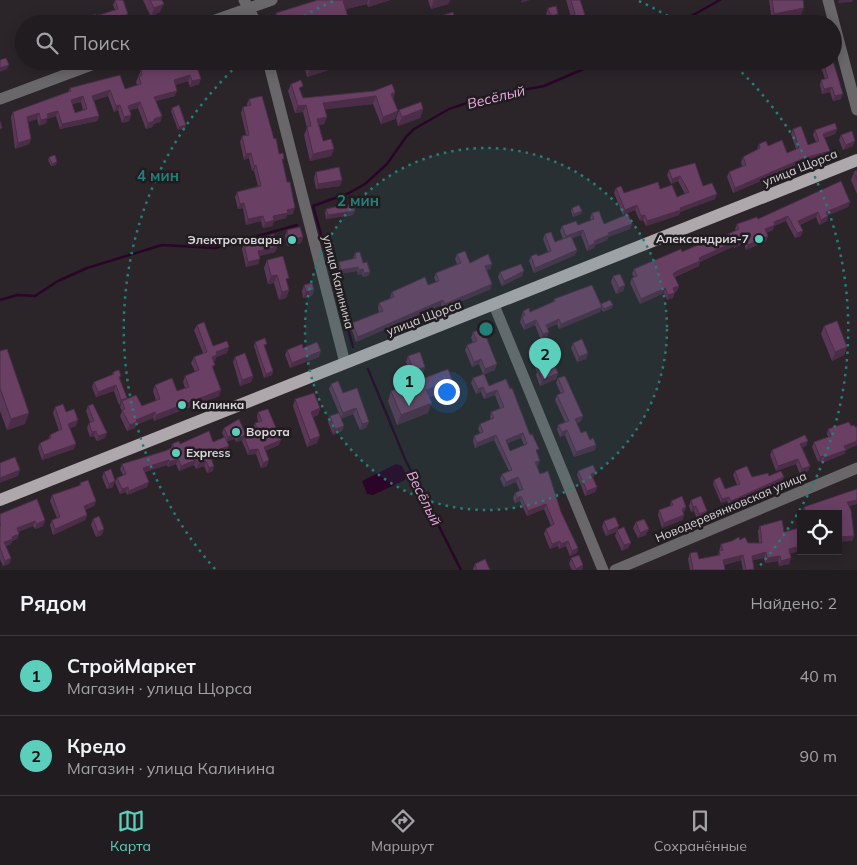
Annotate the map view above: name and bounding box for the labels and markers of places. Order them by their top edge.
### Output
place label: Александрия-7 [656,231,749,246]
place label: Электротовары [188,232,282,247]
marker: Александрия-7 [753,233,765,245]
marker: Электротовары [286,234,298,246]
centre of rings [477,320,495,338]
pin: 2 [529,338,561,379]
pin: 1 [393,365,425,406]
place label: Калинка [192,397,244,412]
marker: Калинка [176,399,188,411]
place label: Ворота [246,424,290,439]
marker: Ворота [230,426,242,438]
place label: Express [186,445,230,460]
marker: Express [170,447,182,459]

